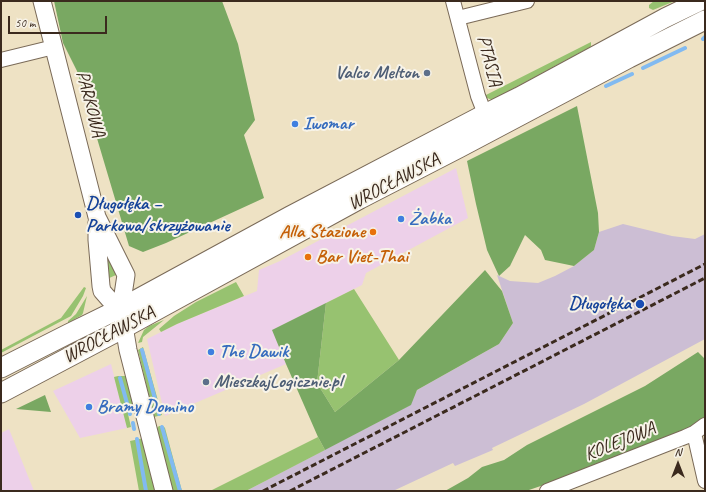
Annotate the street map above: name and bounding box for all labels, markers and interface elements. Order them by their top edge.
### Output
scale bar [10,8,109,34]
text: 50 m [15,15,35,31]
street label: PTASIA [471,33,507,89]
place label: Valco Melton [335,62,419,84]
street label: PARKOWA [70,68,110,140]
marker: Valco Melton [422,68,432,78]
place label: Iwomar [303,113,353,135]
marker: Iwomar [290,119,300,129]
street label: WROCŁAWSKA [344,148,444,216]
place label: Długołęka – Parkowa/skrzyżowanie [86,193,230,237]
place label: Żabka [409,208,451,230]
marker: Długołęka – Parkowa/skrzyżowanie [73,210,83,220]
marker: Żabka [396,214,406,224]
place label: Alla Stazione [279,221,365,243]
marker: Alla Stazione [368,227,378,237]
place label: Bar Viet-Thai [316,246,408,268]
marker: Bar Viet-Thai [303,252,313,262]
place label: Długołęka [569,293,631,315]
marker: Długołęka [634,298,646,310]
street label: WROCŁAWSKA [59,301,159,369]
place label: The Dawik [219,341,288,363]
marker: The Dawik [206,347,216,357]
place label: MieszkajLogicznie.pl [214,371,342,393]
marker: MieszkajLogicznie.pl [201,377,211,387]
place label: Bramy Domino [97,396,193,418]
marker: Bramy Domino [84,402,94,412]
street label: KOLEJOWA [581,418,659,466]
north arrow [658,444,698,484]
text: N [675,445,681,459]

